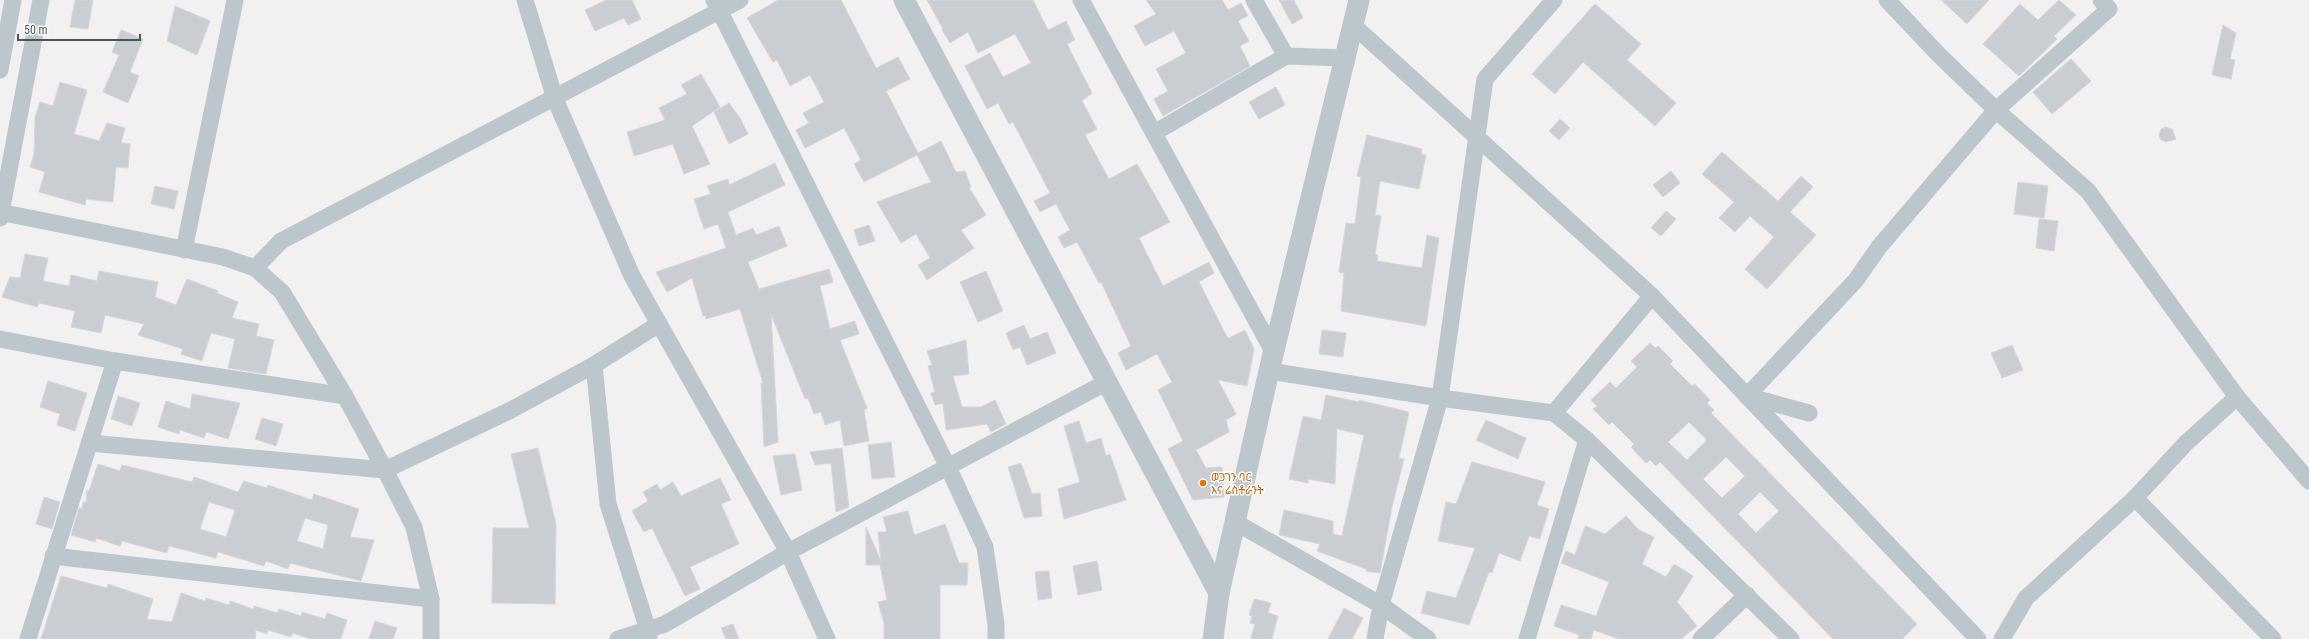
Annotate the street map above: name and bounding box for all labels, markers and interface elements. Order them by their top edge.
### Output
scale bar [18,16,140,42]
text: 50 m [24,23,48,37]
place label: ወጋገን ባር እና ሬስቶራንት [1211,471,1264,497]
marker: ወጋገን ባር እና ሬስቶራንት [1198,478,1208,488]

